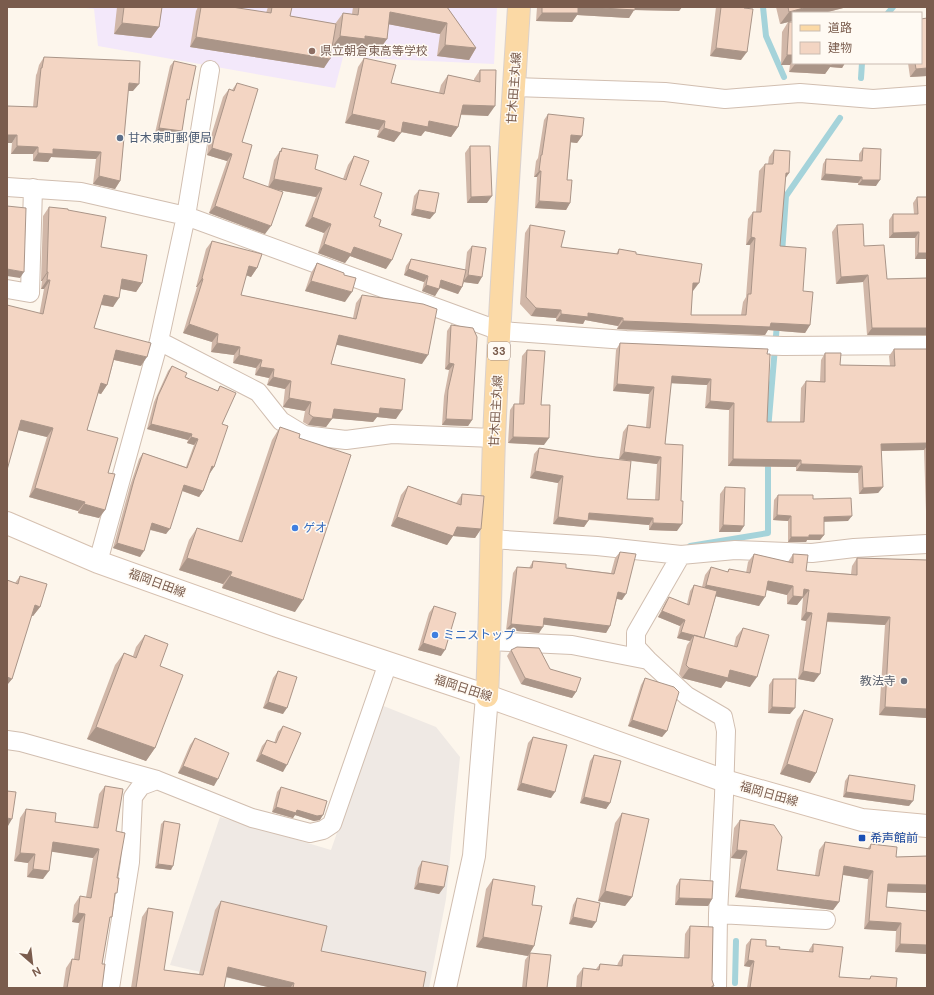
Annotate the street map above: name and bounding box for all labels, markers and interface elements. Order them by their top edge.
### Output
legend [792,12,922,64]
text: 道路 [828,20,852,36]
text: 建物 [828,40,852,56]
place label: 県立朝倉東高等学校 [320,43,428,59]
marker: 県立朝倉東高等学校 [307,46,317,56]
street label: 甘木田主丸線 [504,52,524,124]
place label: 甘木東町郵便局 [128,130,212,146]
marker: 甘木東町郵便局 [115,133,125,143]
road number: 33 [488,342,510,360]
street label: 甘木田主丸線 [486,375,506,447]
place label: ゲオ [303,520,327,536]
marker: ゲオ [290,523,300,533]
street label: 福岡日田線 [126,565,188,601]
place label: ミニストップ [443,627,515,643]
marker: ミニストップ [430,630,440,640]
street label: 福岡日田線 [432,671,494,705]
place label: 教法寺 [860,673,896,689]
marker: 教法寺 [899,676,909,686]
street label: 福岡日田線 [738,778,800,810]
place label: 希声館前 [870,830,918,846]
marker: 希声館前 [857,833,867,843]
north arrow [12,943,52,983]
text: N [30,964,44,980]

